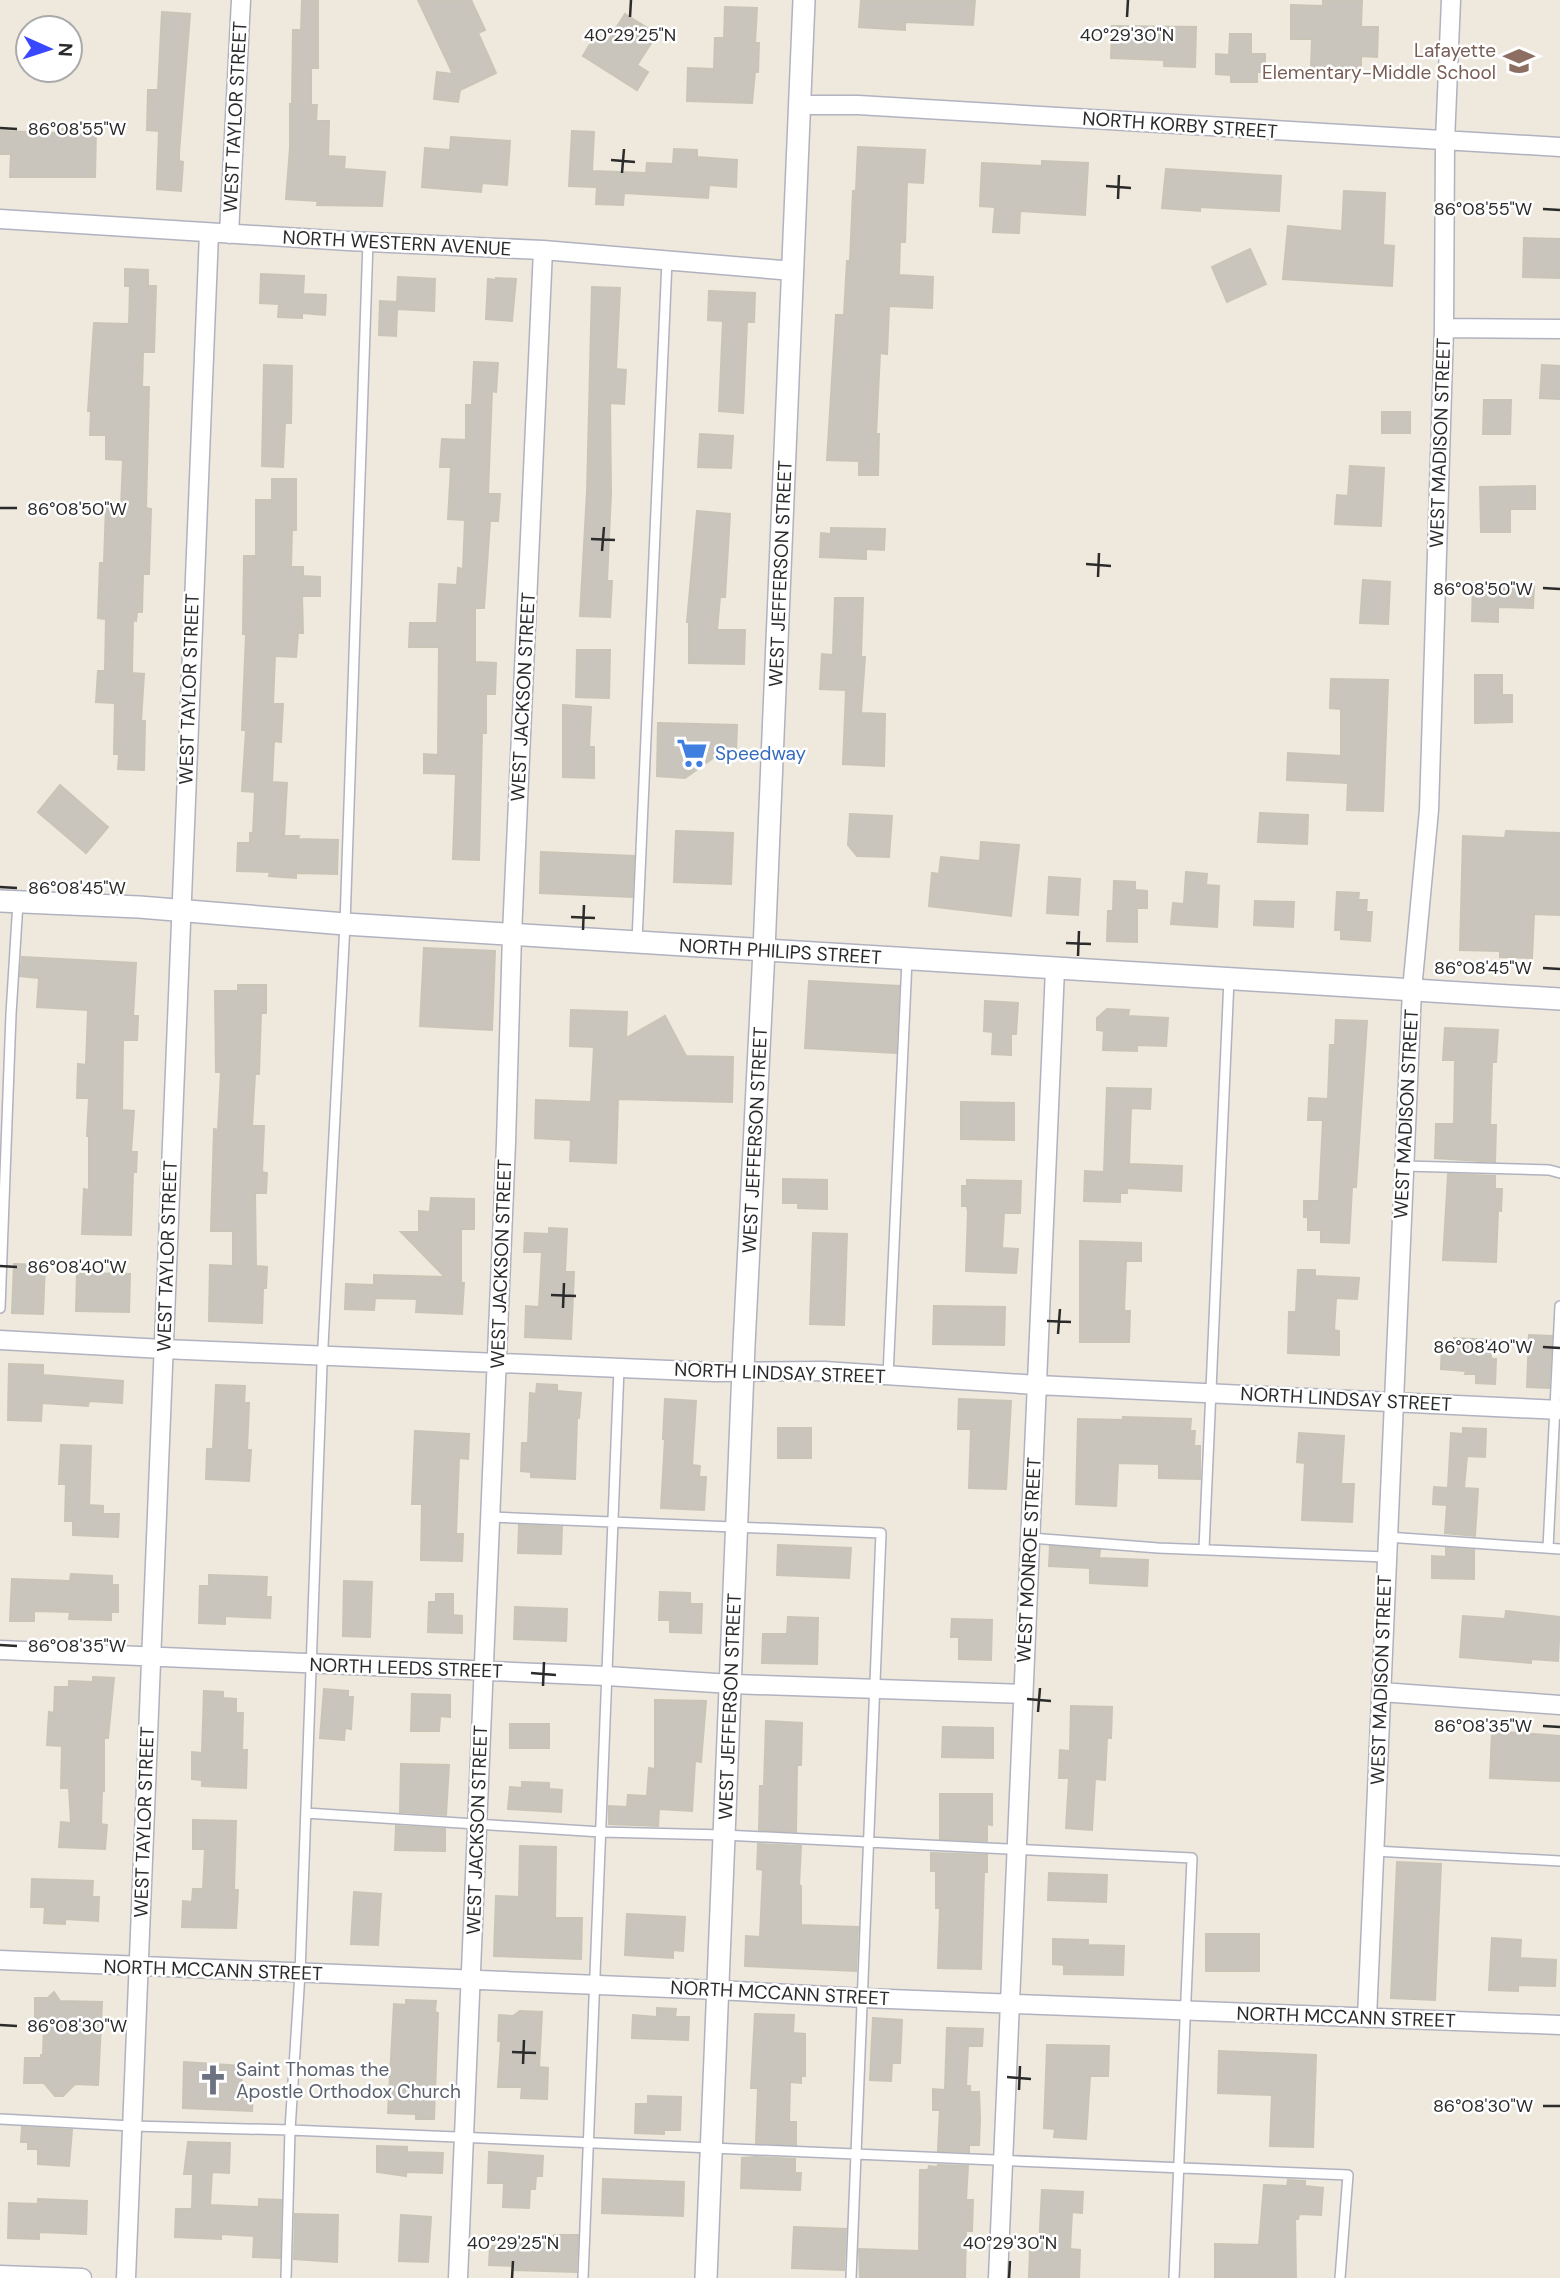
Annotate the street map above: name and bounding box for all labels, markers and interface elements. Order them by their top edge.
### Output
north arrow [14,14,84,84]
street label: WEST TAYLOR STREET [218,20,253,213]
text: 40°29'25"N [584,23,676,47]
text: 40°29'30"N [1080,23,1174,47]
place label: Lafayette Elementary-Middle School [1262,38,1496,85]
text: N [53,42,78,57]
school or university icon: Lafayette Elementary-Middle School [1502,44,1536,78]
street label: NORTH KORBY STREET [1081,106,1279,144]
text: 86°08'55"W [28,117,126,141]
text: 86°08'55"W [1434,197,1532,221]
street label: NORTH WESTERN AVENUE [282,225,512,261]
street label: WEST MADISON STREET [1424,337,1456,549]
street label: WEST JEFFERSON STREET [763,459,797,688]
text: 86°08'50"W [27,497,127,521]
text: 86°08'50"W [1433,577,1533,601]
street label: WEST JACKSON STREET [505,591,541,802]
street label: WEST TAYLOR STREET [173,593,205,785]
supermarket icon: Speedway [675,736,709,770]
place label: Speedway [715,741,807,766]
text: 86°08'45"W [28,876,126,900]
street label: NORTH PHILIPS STREET [678,932,883,970]
text: 86°08'45"W [1434,956,1532,980]
street label: WEST MADISON STREET [1388,1008,1424,1220]
street label: WEST JEFFERSON STREET [736,1026,773,1254]
street label: WEST JACKSON STREET [485,1158,517,1369]
street label: WEST TAYLOR STREET [151,1160,183,1352]
text: 86°08'40"W [27,1255,127,1279]
text: 86°08'40"W [1433,1335,1533,1359]
street label: NORTH LINDSAY STREET [674,1357,886,1389]
street label: NORTH LINDSAY STREET [1240,1381,1453,1417]
street label: WEST MONROE STREET [1011,1456,1047,1663]
street label: WEST MADISON STREET [1365,1574,1397,1786]
street label: WEST JEFFERSON STREET [712,1592,746,1820]
text: 86°08'35"W [28,1634,126,1658]
street label: NORTH LEEDS STREET [309,1652,503,1684]
text: 86°08'35"W [1434,1714,1532,1738]
street label: WEST JACKSON STREET [461,1724,493,1935]
street label: WEST TAYLOR STREET [128,1726,160,1918]
street label: NORTH MCCANN STREET [103,1954,323,1986]
street label: NORTH MCCANN STREET [670,1975,891,2011]
street label: NORTH MCCANN STREET [1236,2001,1456,2033]
text: 86°08'30"W [27,2014,127,2038]
place label: Saint Thomas the Apostle Orthodox Church [236,2057,461,2104]
church icon: Saint Thomas the Apostle Orthodox Church [196,2063,230,2097]
text: 86°08'30"W [1433,2094,1533,2118]
text: 40°29'25"N [467,2231,559,2255]
text: 40°29'30"N [963,2231,1057,2255]

